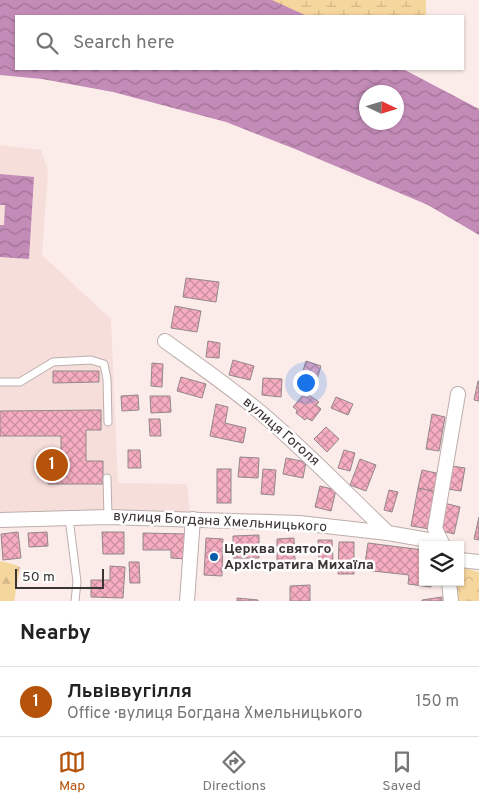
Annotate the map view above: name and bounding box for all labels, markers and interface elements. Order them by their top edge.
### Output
search box [15,15,464,70]
icon: search [33,29,61,57]
text: Search here [73,31,175,55]
north arrow [359,85,404,130]
your location [293,370,319,396]
street label: вулиця Гоголя [239,394,323,470]
pin: 1 [36,446,68,484]
street label: вулиця Богдана Хмельницького [113,508,328,536]
place label: Церква святого Архістратига Михаїла [224,541,374,574]
map controls [419,541,464,586]
button: layers [419,541,464,586]
marker: Церква святого Архістратига Михаїла [208,551,220,563]
scale bar [15,566,104,589]
text: 50 m [22,569,55,586]
text: Nearby [20,620,91,647]
text: Львіввугілля [67,680,192,704]
text: 1 [33,692,39,712]
text: 150 m [416,692,459,712]
text: Office · вулиця Богдана Хмельницького [67,704,362,724]
tab: Map [58,748,86,795]
tab: Directions [202,748,266,795]
tab: Saved [382,748,421,795]

